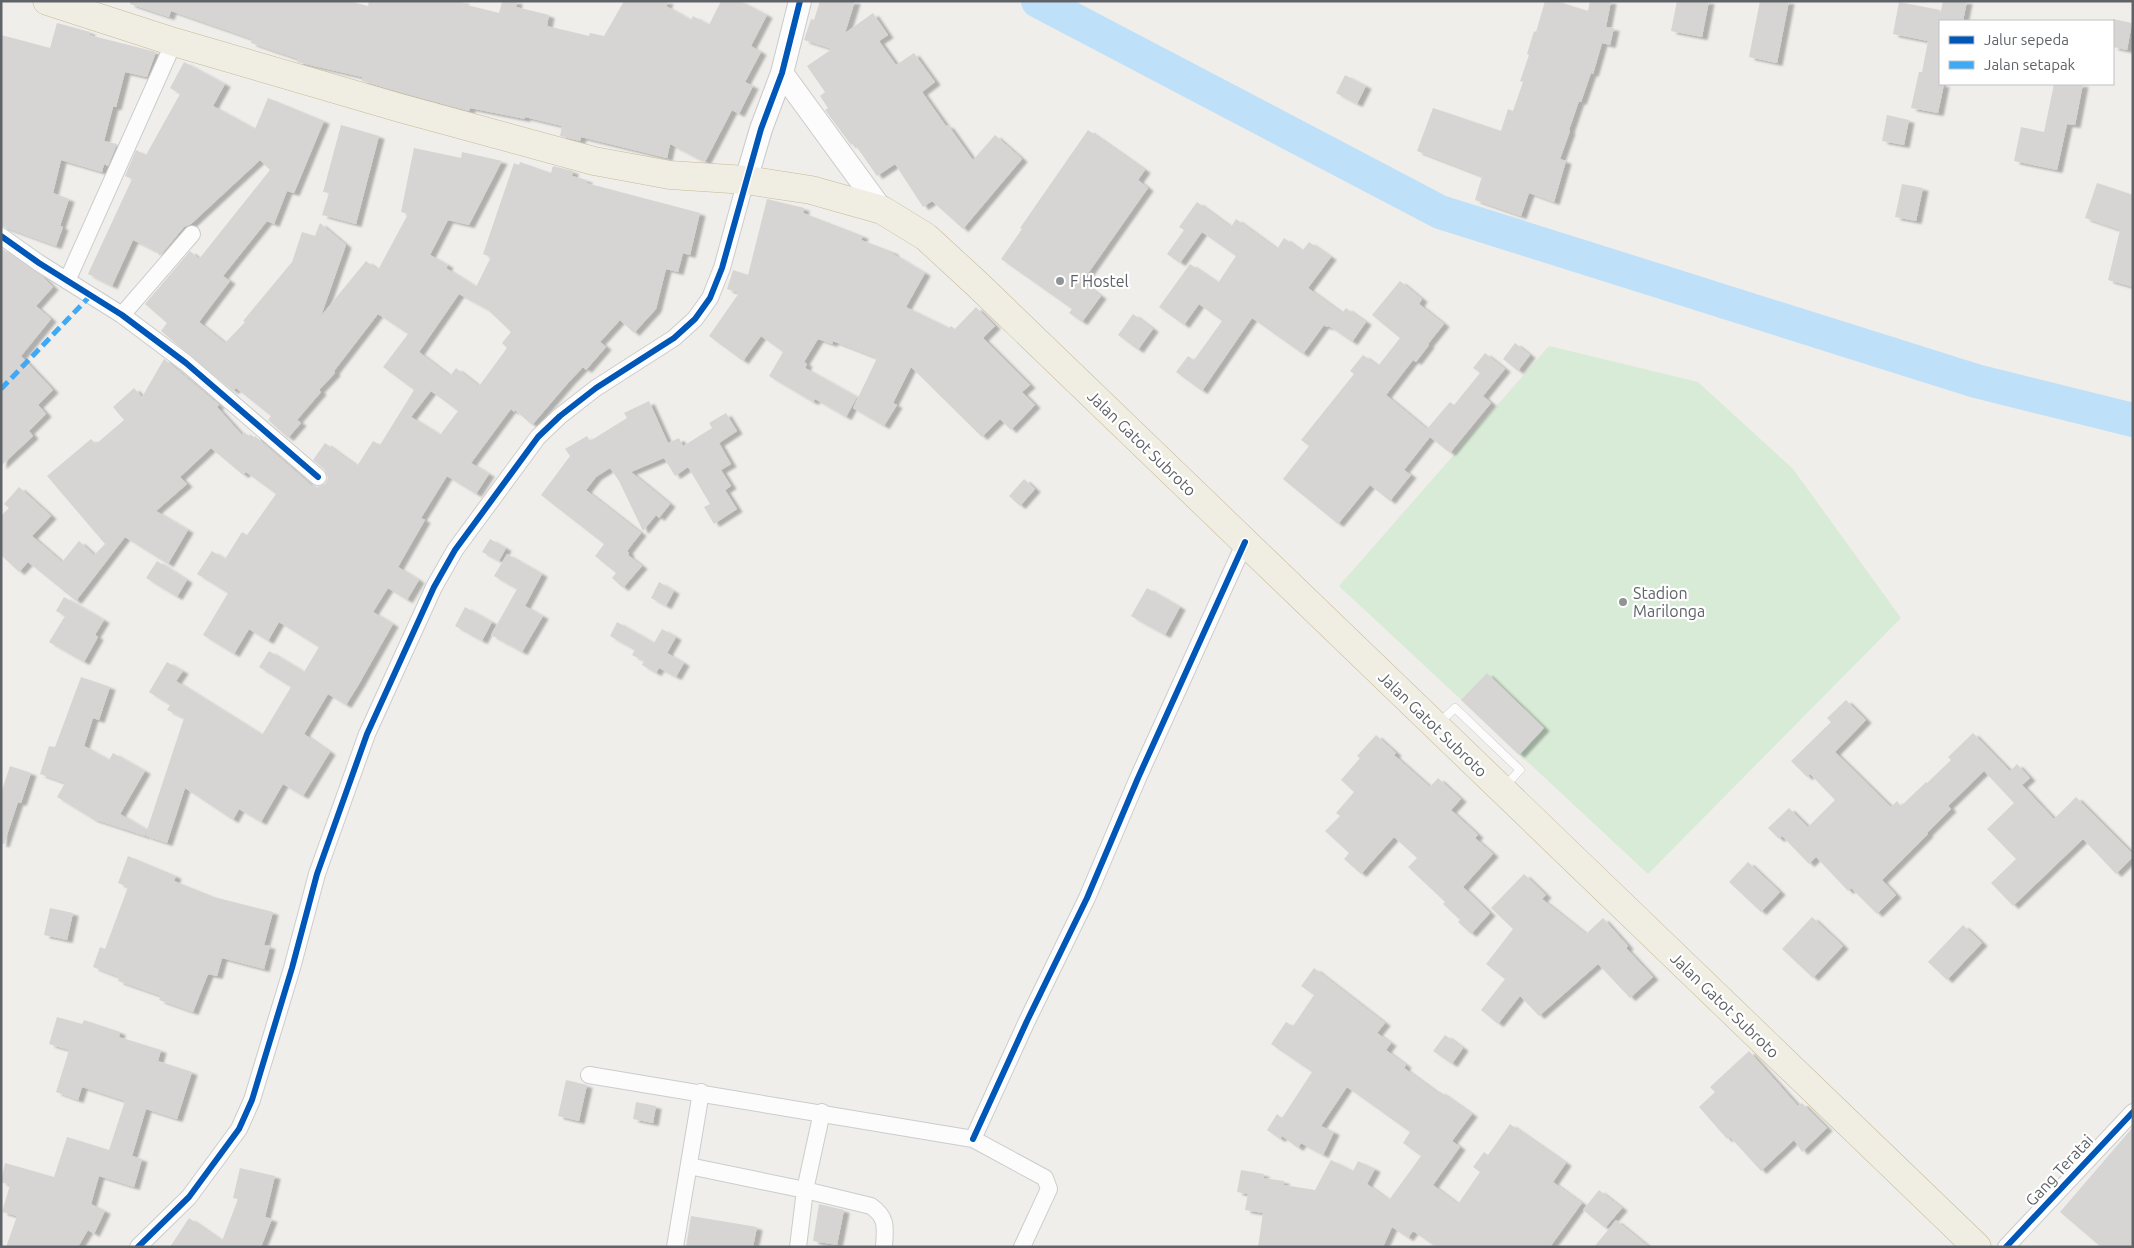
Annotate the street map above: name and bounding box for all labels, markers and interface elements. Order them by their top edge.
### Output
legend [1939,20,2114,85]
text: Jalur sepeda [1984,31,2069,48]
text: Jalan setapak [1984,56,2076,73]
place label: F Hostel [1070,272,1129,290]
marker: F Hostel [1054,275,1066,287]
street label: Jalan Gatot Subroto [1084,387,1200,499]
place label: Stadion Marilonga [1633,584,1705,620]
marker: Stadion Marilonga [1617,596,1629,608]
street label: Jalan Gatot Subroto [1375,668,1491,780]
street label: Jalan Gatot Subroto [1667,949,1783,1061]
street label: Gang Teratai [2022,1131,2096,1209]

